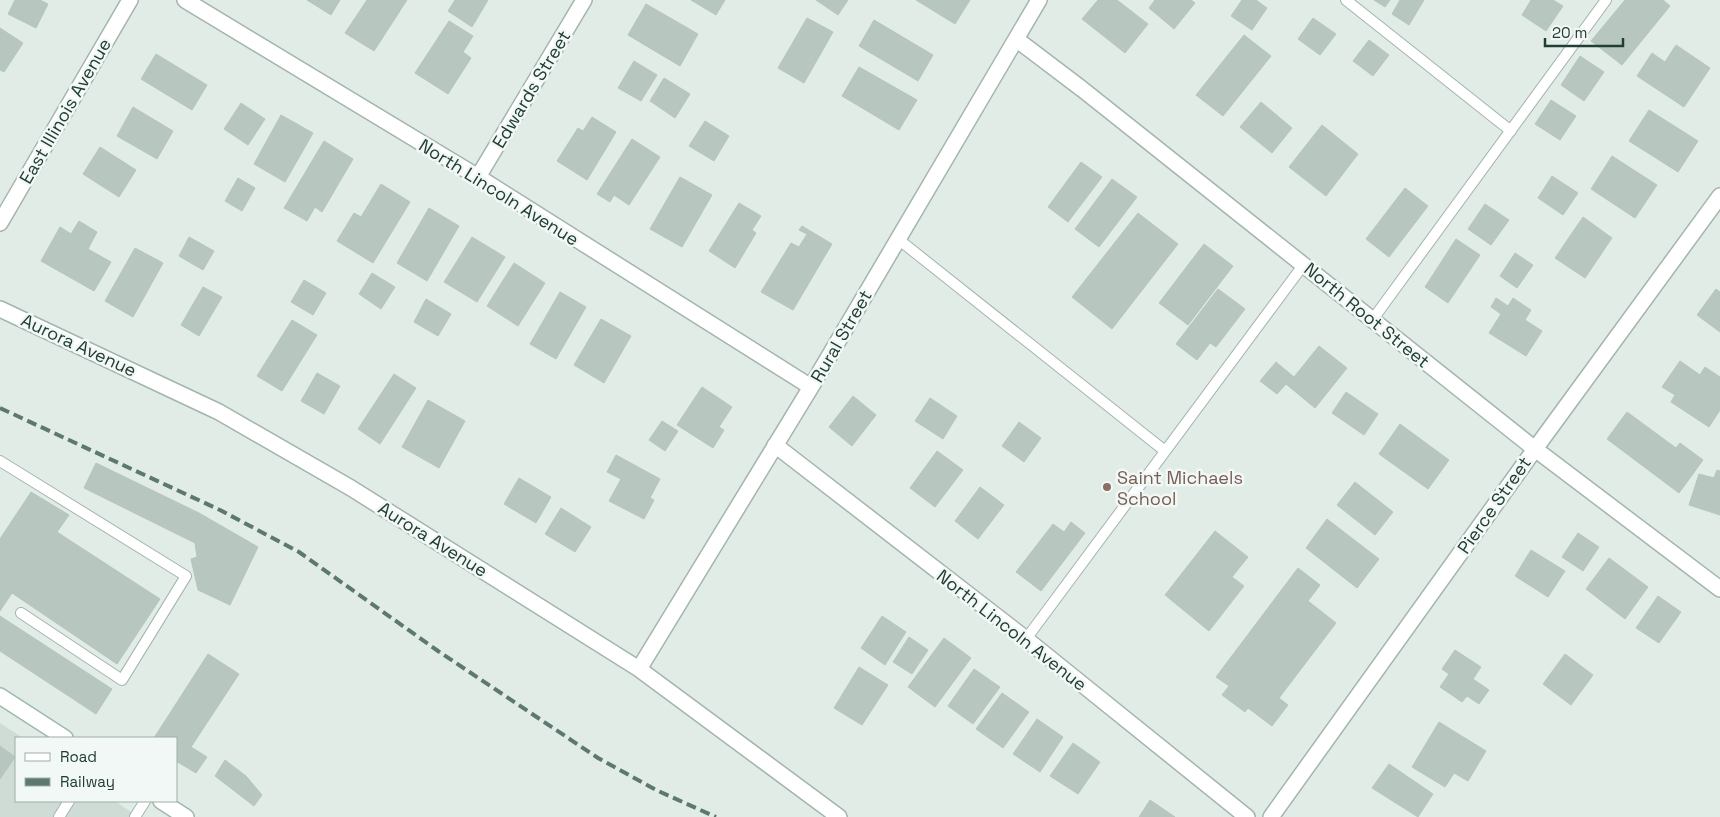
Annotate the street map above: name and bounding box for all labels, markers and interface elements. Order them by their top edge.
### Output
scale bar [1545,15,1622,47]
text: 20 m [1552,23,1587,42]
street label: Edwards Street [487,26,575,152]
street label: East Illinois Avenue [14,34,116,188]
street label: North Lincoln Avenue [415,133,583,251]
street label: North Root Street [1300,257,1434,373]
street label: Rural Street [805,286,877,386]
street label: Aurora Avenue [18,308,140,382]
street label: Pierce Street [1452,452,1536,558]
place label: Saint Michaels School [1117,466,1243,510]
marker: Saint Michaels School [1101,481,1113,493]
street label: Aurora Avenue [374,496,492,582]
street label: North Lincoln Avenue [932,564,1092,696]
legend [15,737,178,802]
text: Road [60,747,97,766]
text: Railway [60,772,115,791]

